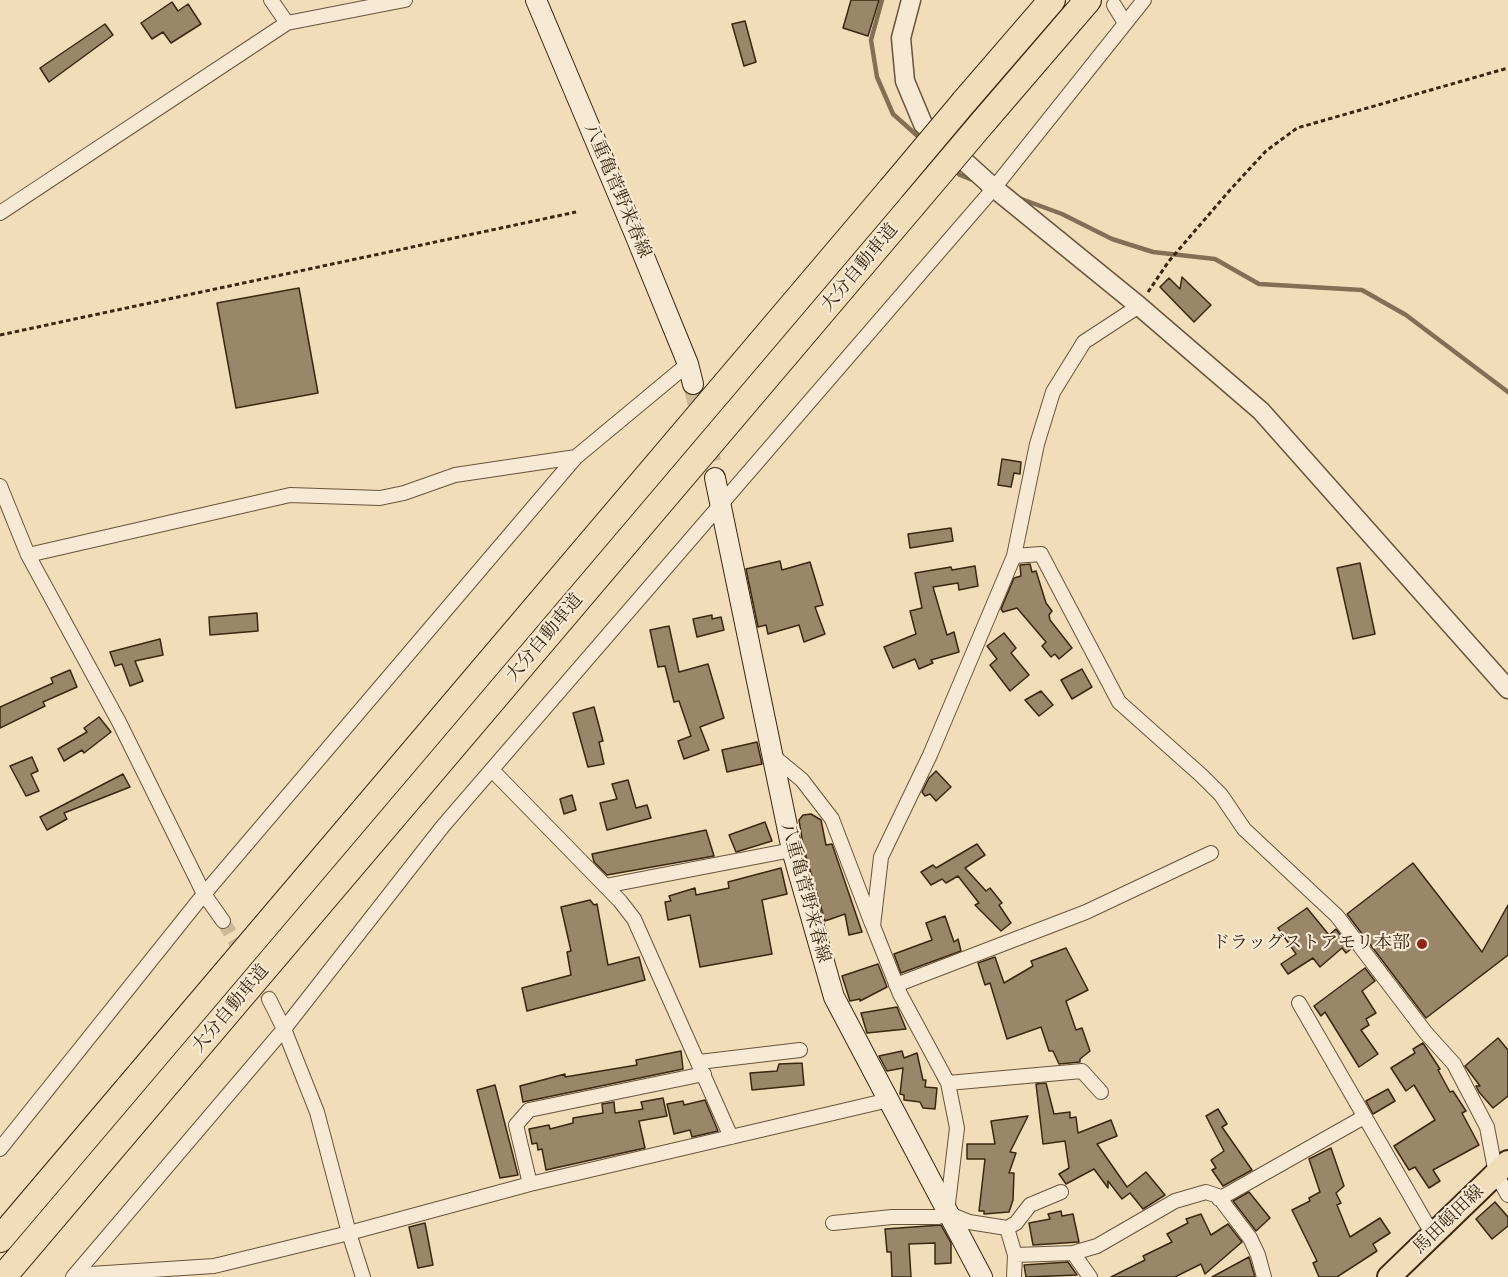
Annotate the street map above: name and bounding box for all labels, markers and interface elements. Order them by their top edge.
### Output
street label: 八重亀菅野来春線 [579,121,655,261]
street label: 大分自動車道 [817,220,903,316]
street label: 大分自動車道 [502,590,588,686]
street label: 八重亀菅野来春線 [776,821,834,965]
place label: ドラッグストアモリ本部 [1212,933,1410,955]
marker: ドラッグストアモリ本部 [1415,937,1429,951]
street label: 大分自動車道 [188,961,274,1057]
street label: 馬田頓田線 [1409,1181,1489,1259]

